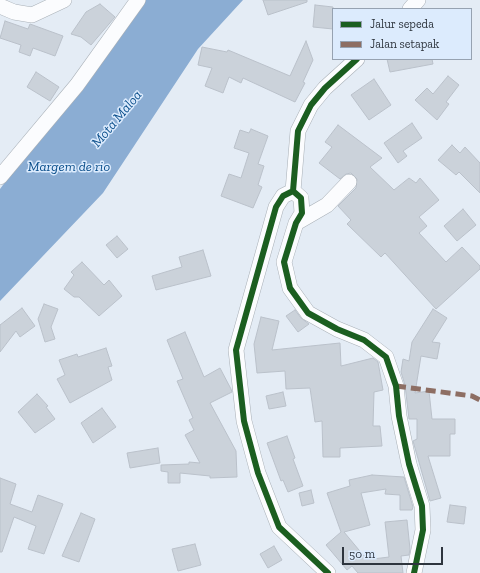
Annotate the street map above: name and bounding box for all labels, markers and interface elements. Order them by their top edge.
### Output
legend [332,8,472,60]
text: Jalur sepeda [370,17,434,31]
text: Jalan setapak [370,37,439,51]
water label: Mota Maloa [88,87,146,151]
water label: Margem de rio [28,159,110,175]
scale bar [344,539,445,565]
text: 50 m [349,547,375,561]

